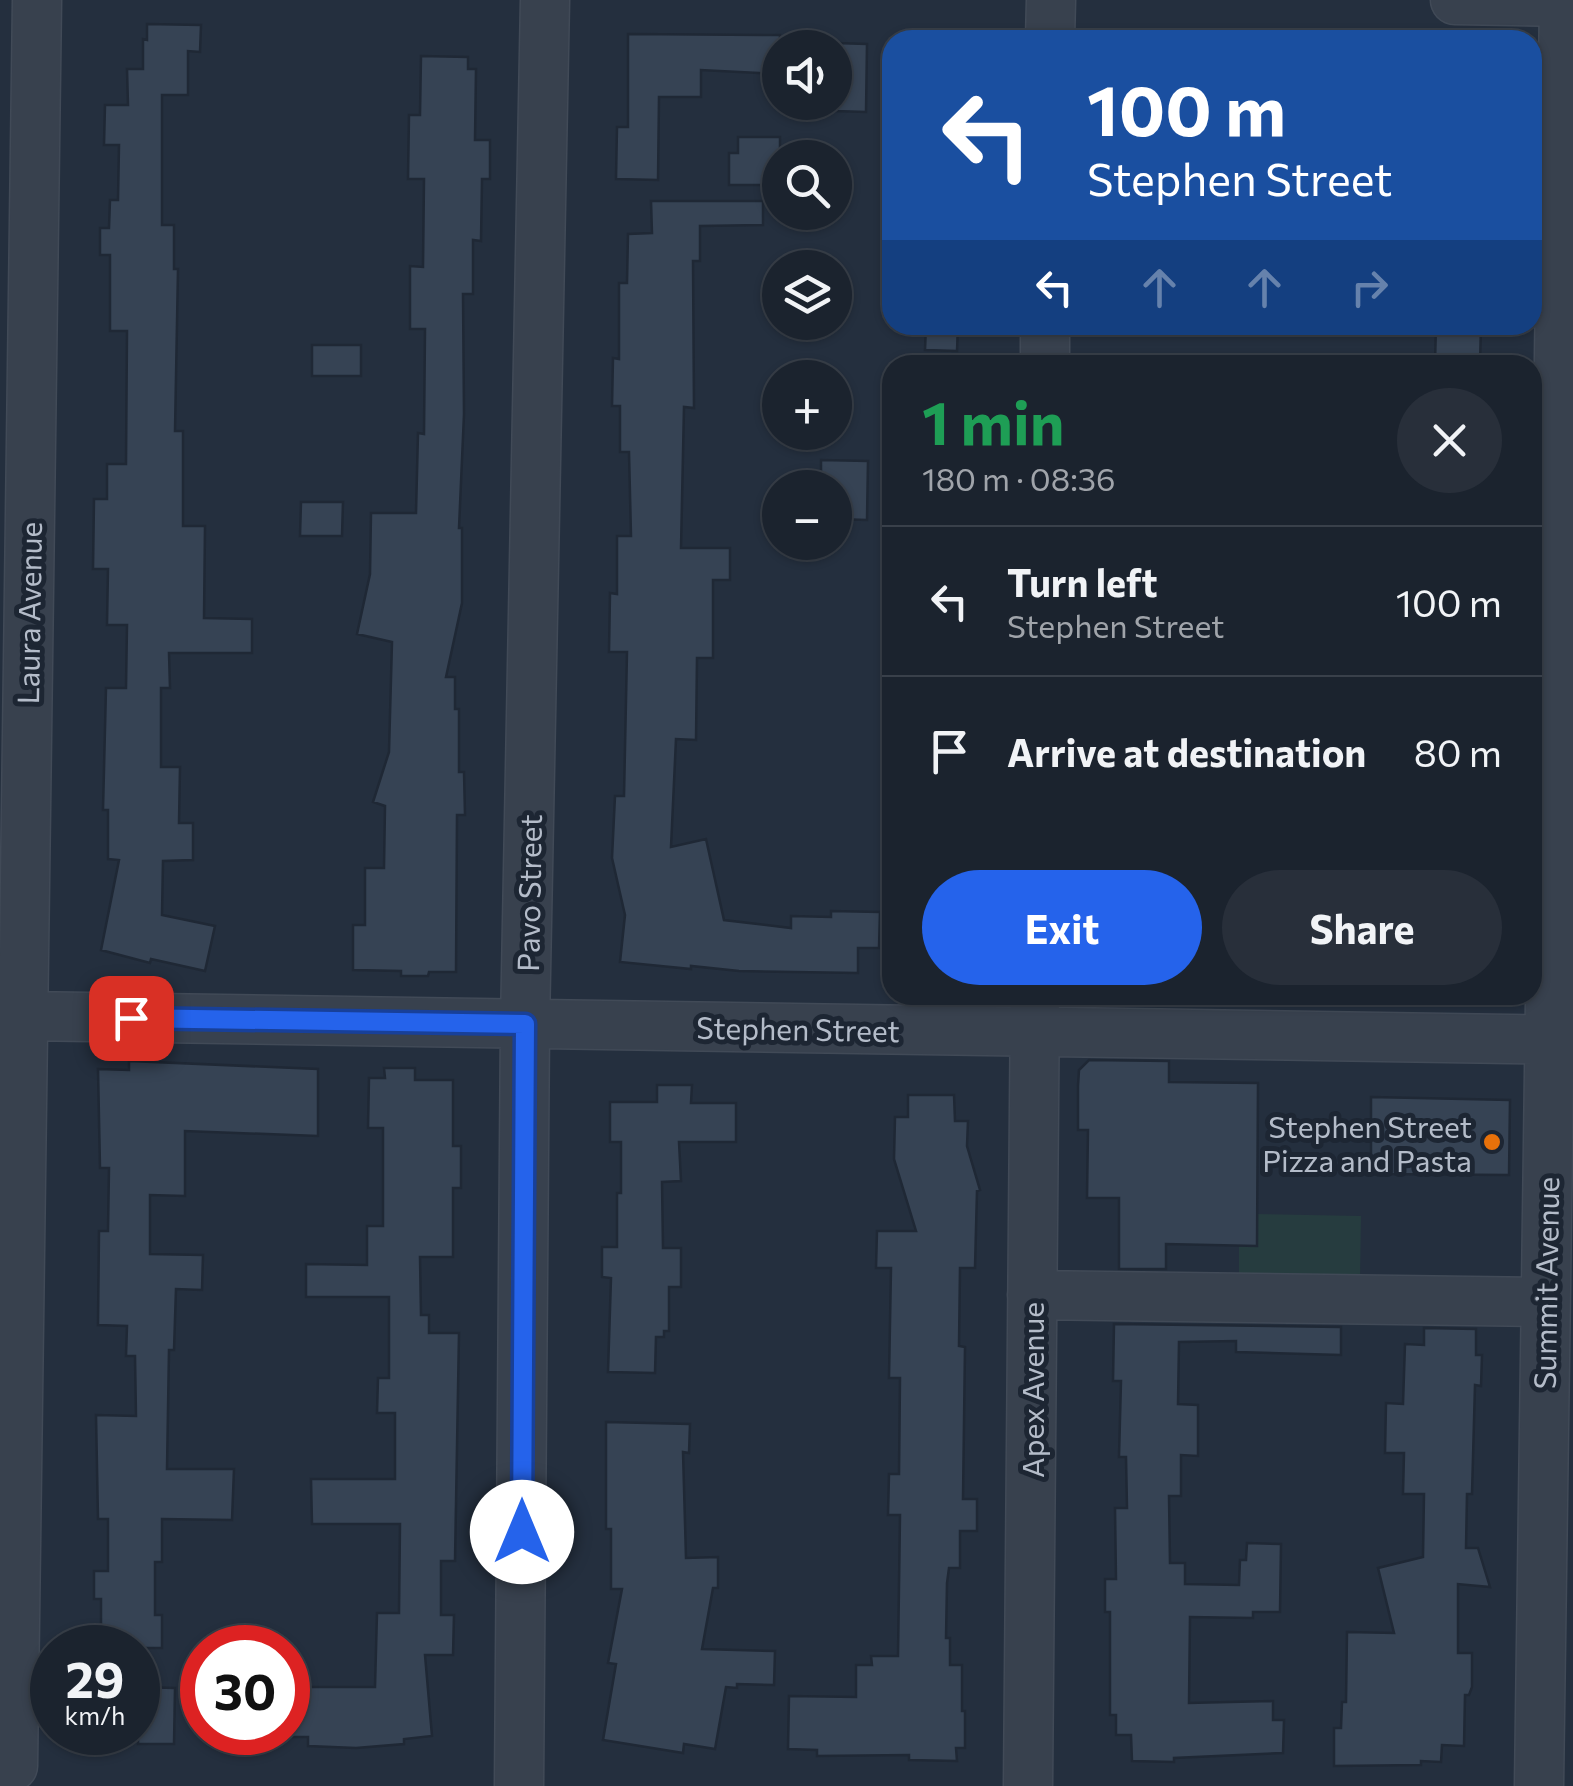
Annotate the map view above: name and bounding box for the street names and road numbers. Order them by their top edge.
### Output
street label: Laura Avenue [8,521,48,705]
street label: Pavo Street [508,814,548,972]
street label: Stephen Street [696,1008,900,1048]
street label: Summit Avenue [1525,1176,1565,1390]
street label: Apex Avenue [1013,1302,1050,1478]

